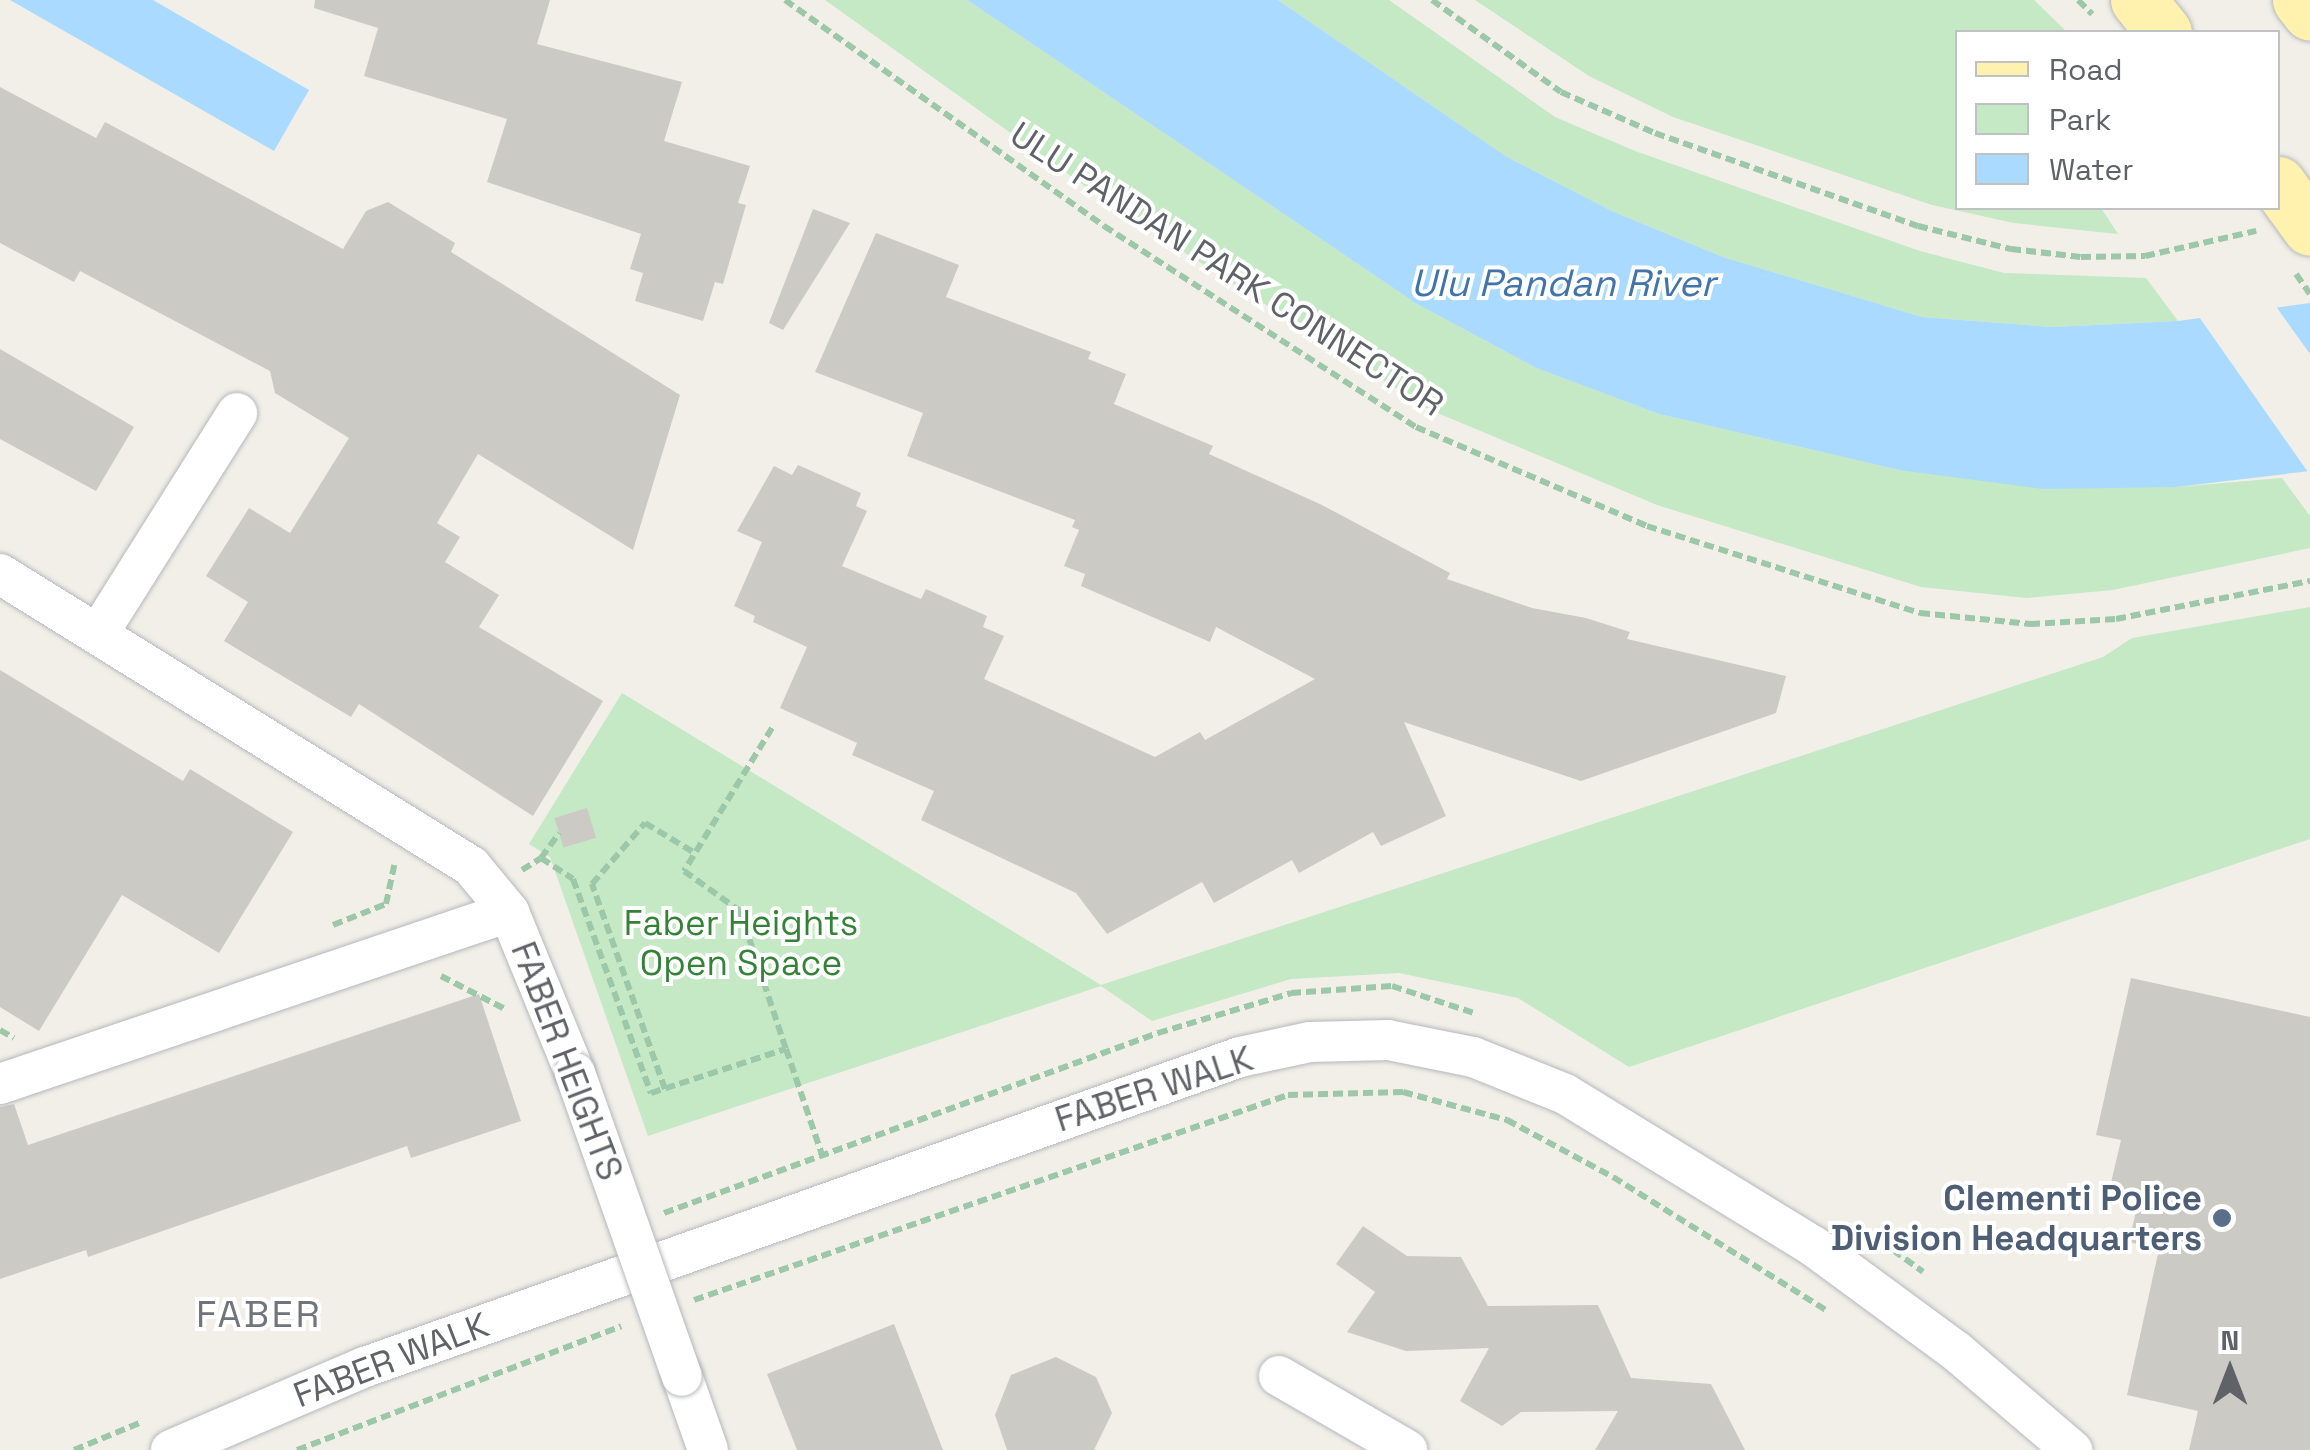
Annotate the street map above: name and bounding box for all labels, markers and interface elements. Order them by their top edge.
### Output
legend [1955,30,2280,210]
text: Road [2049,50,2123,89]
text: Park [2049,100,2111,139]
street label: ULU PANDAN PARK CONNECTOR [1002,113,1452,425]
text: Water [2049,150,2134,189]
water label: Ulu Pandan River [1411,261,1715,307]
park label: Faber Heights Open Space [624,902,858,984]
street label: FABER HEIGHTS [502,936,632,1186]
street label: FABER WALK [1050,1037,1258,1141]
place label: Clementi Police Division Headquarters [1831,1177,2202,1259]
marker: Clementi Police Division Headquarters [2211,1207,2233,1229]
district label: FABER [196,1292,322,1338]
street label: FABER WALK [288,1304,494,1416]
north arrow [2180,1320,2280,1420]
text: N [2221,1322,2239,1358]

